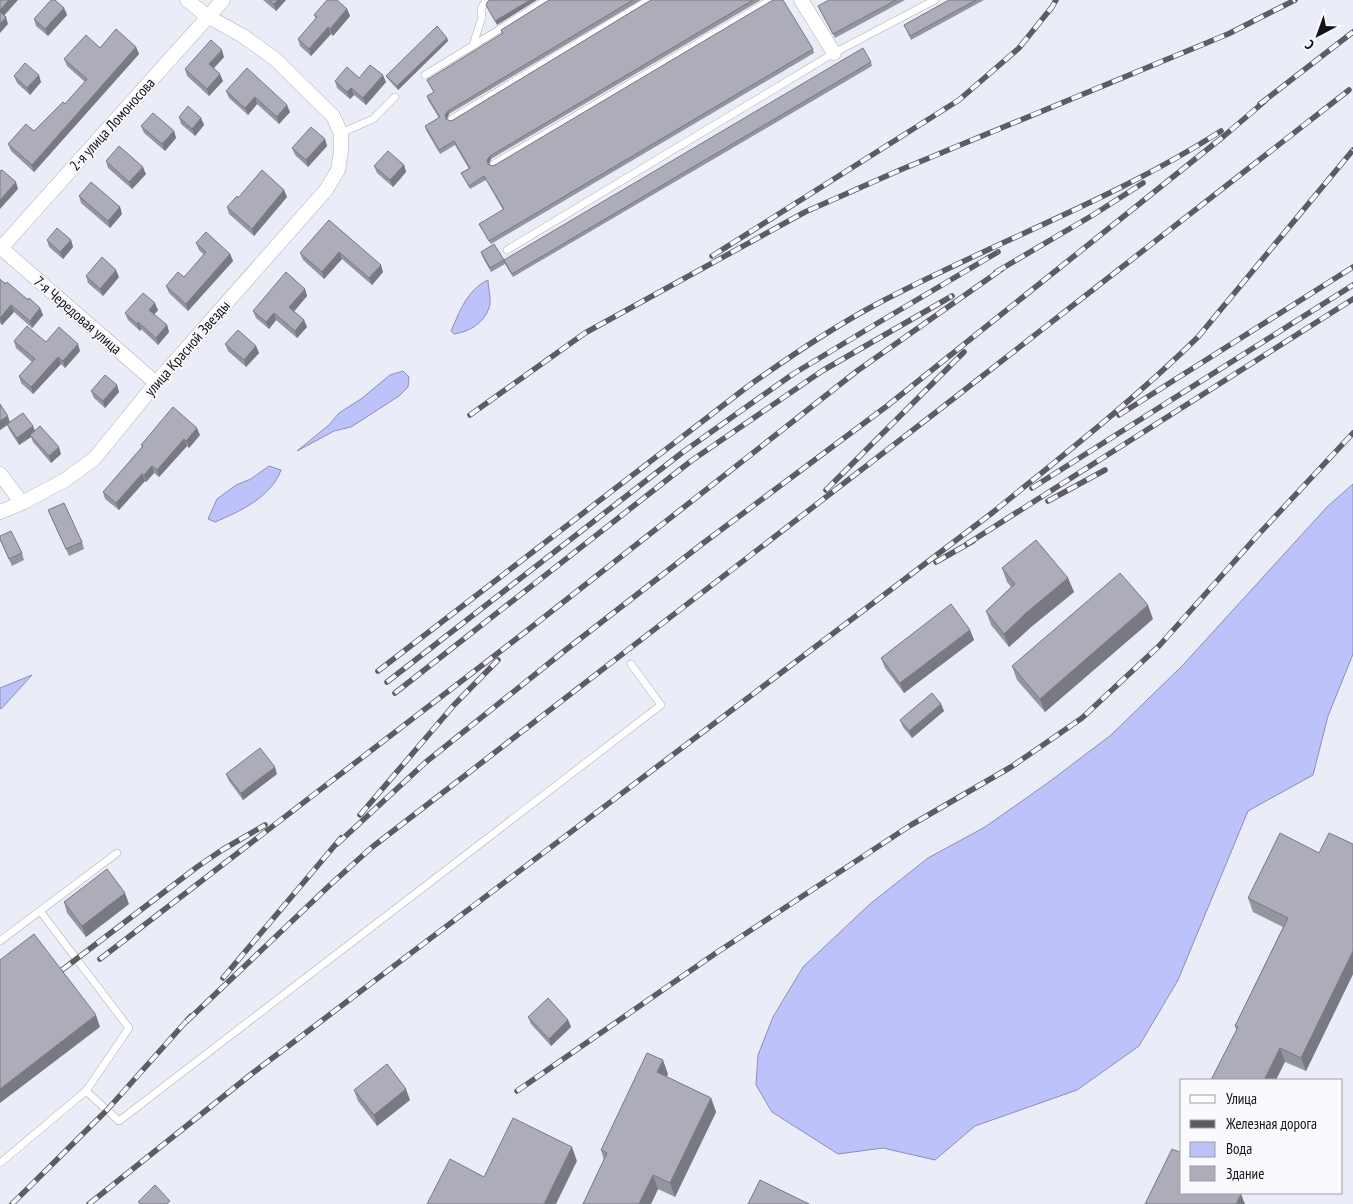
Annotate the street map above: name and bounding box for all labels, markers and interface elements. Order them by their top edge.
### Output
north arrow [1293,10,1343,60]
text: С [1301,36,1318,54]
street label: 2-я улица Ломоносова [65,73,159,175]
street label: 7-я Чередовая улица [30,272,126,358]
street label: улица Красной Звезды [140,296,234,400]
legend [1180,1079,1343,1194]
text: Улица [1226,1089,1257,1108]
text: Железная дорога [1225,1114,1317,1133]
text: Вода [1226,1139,1252,1158]
text: Здание [1226,1164,1264,1183]

